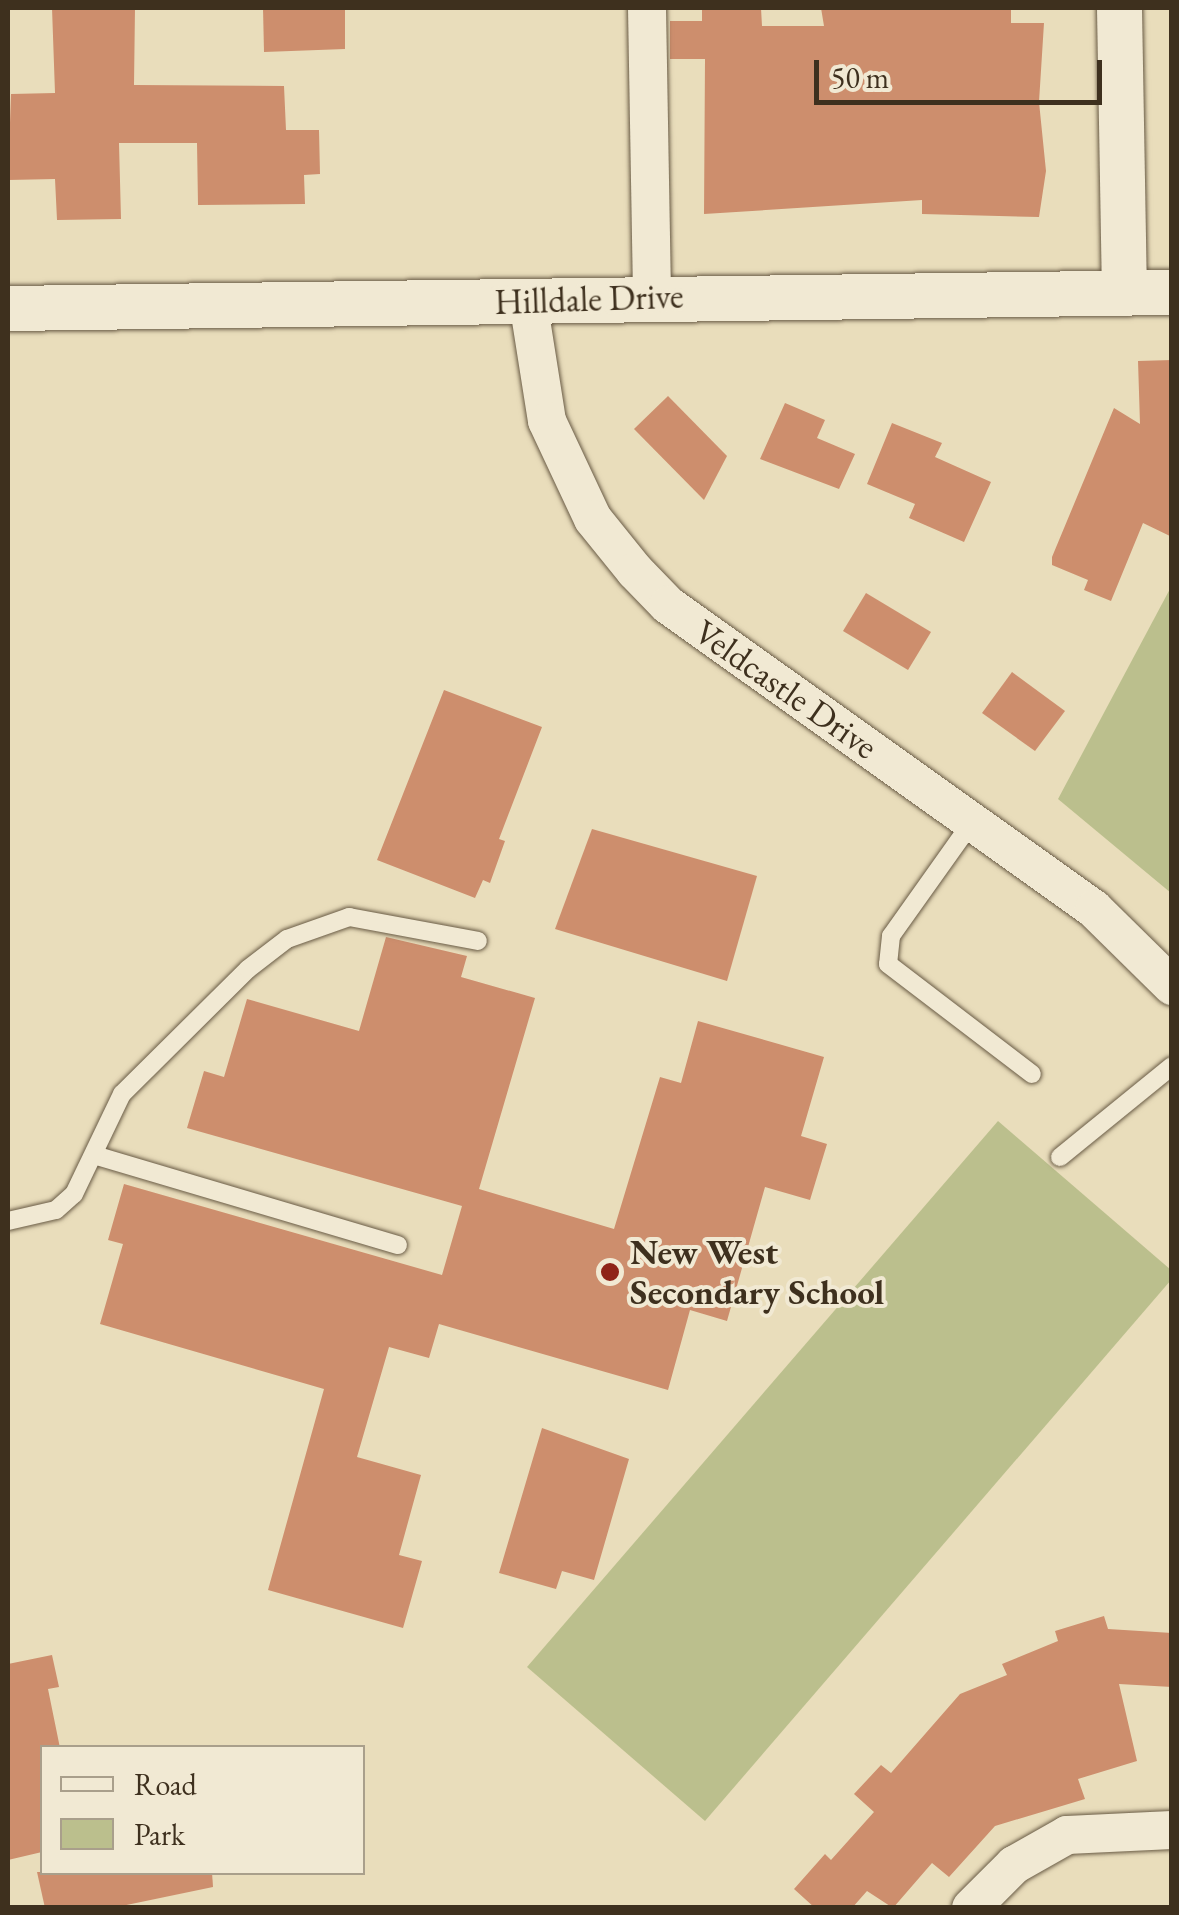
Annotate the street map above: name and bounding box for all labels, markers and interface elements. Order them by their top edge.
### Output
scale bar [819,40,1106,102]
text: 50 m [831,58,889,97]
street label: Hilldale Drive [494,275,684,323]
street label: Veldcastle Drive [686,611,886,767]
place label: New West Secondary School [630,1231,884,1313]
marker: New West Secondary School [599,1261,621,1283]
legend [40,1745,365,1875]
text: Road [134,1765,197,1804]
text: Park [134,1815,185,1854]

